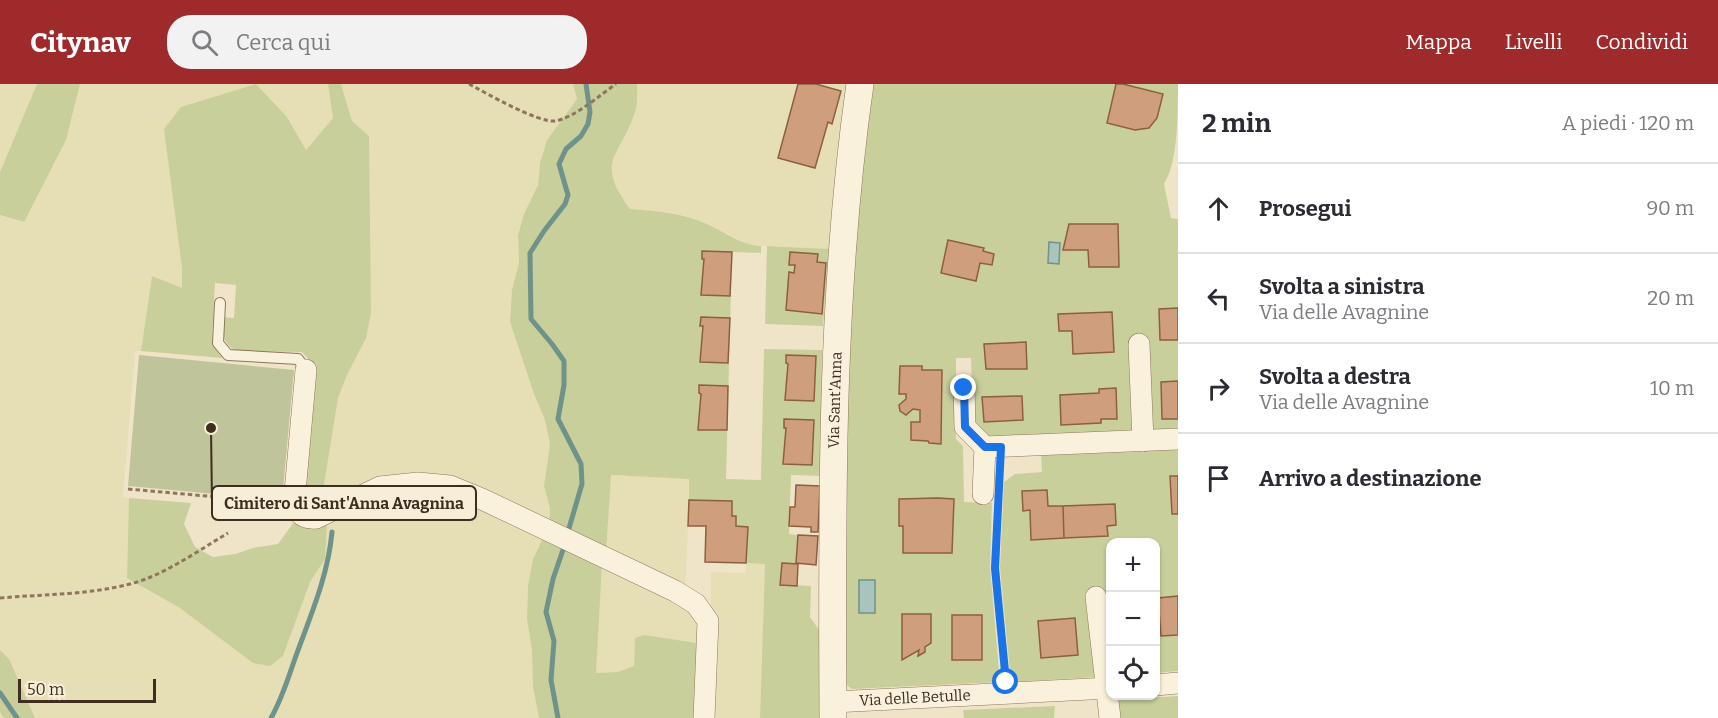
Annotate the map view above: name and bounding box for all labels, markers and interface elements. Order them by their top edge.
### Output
search box [167,15,587,69]
text: Citynav [30,26,131,59]
icon: search [188,26,221,59]
text: Cerca qui [236,29,331,56]
text: Mappa [1405,29,1472,55]
text: Livelli [1505,29,1562,55]
text: Condividi [1595,29,1688,55]
text: 2 min [1202,108,1271,139]
text: A piedi · 120 m [1562,111,1694,135]
icon: ahead [1202,192,1235,225]
text: Prosegui [1259,195,1351,222]
text: 90 m [1646,196,1694,220]
text: Svolta a sinistra [1259,273,1425,300]
icon: left [1202,282,1235,315]
text: 20 m [1647,286,1694,310]
text: Via delle Avagnine [1259,300,1429,324]
street label: Via Sant'Anna [825,351,846,449]
text: Svolta a destra [1259,363,1411,390]
icon: right [1202,372,1235,405]
route end [950,374,976,400]
text: 10 m [1650,376,1694,400]
text: Via delle Avagnine [1259,390,1429,414]
icon: arrive [1202,462,1235,495]
text: Arrivo a destinazione [1259,465,1482,492]
callout: Cimitero di Sant'Anna Avagnina [212,486,476,520]
text: Cimitero di Sant'Anna Avagnina [224,494,464,513]
map controls [1106,538,1160,700]
button: + [1106,538,1160,592]
button: − [1106,592,1160,646]
button: locate [1106,646,1160,700]
route start [992,668,1018,694]
scale bar [18,676,156,704]
text: 50 m [27,680,64,699]
street label: Via delle Betulle [859,686,971,710]

